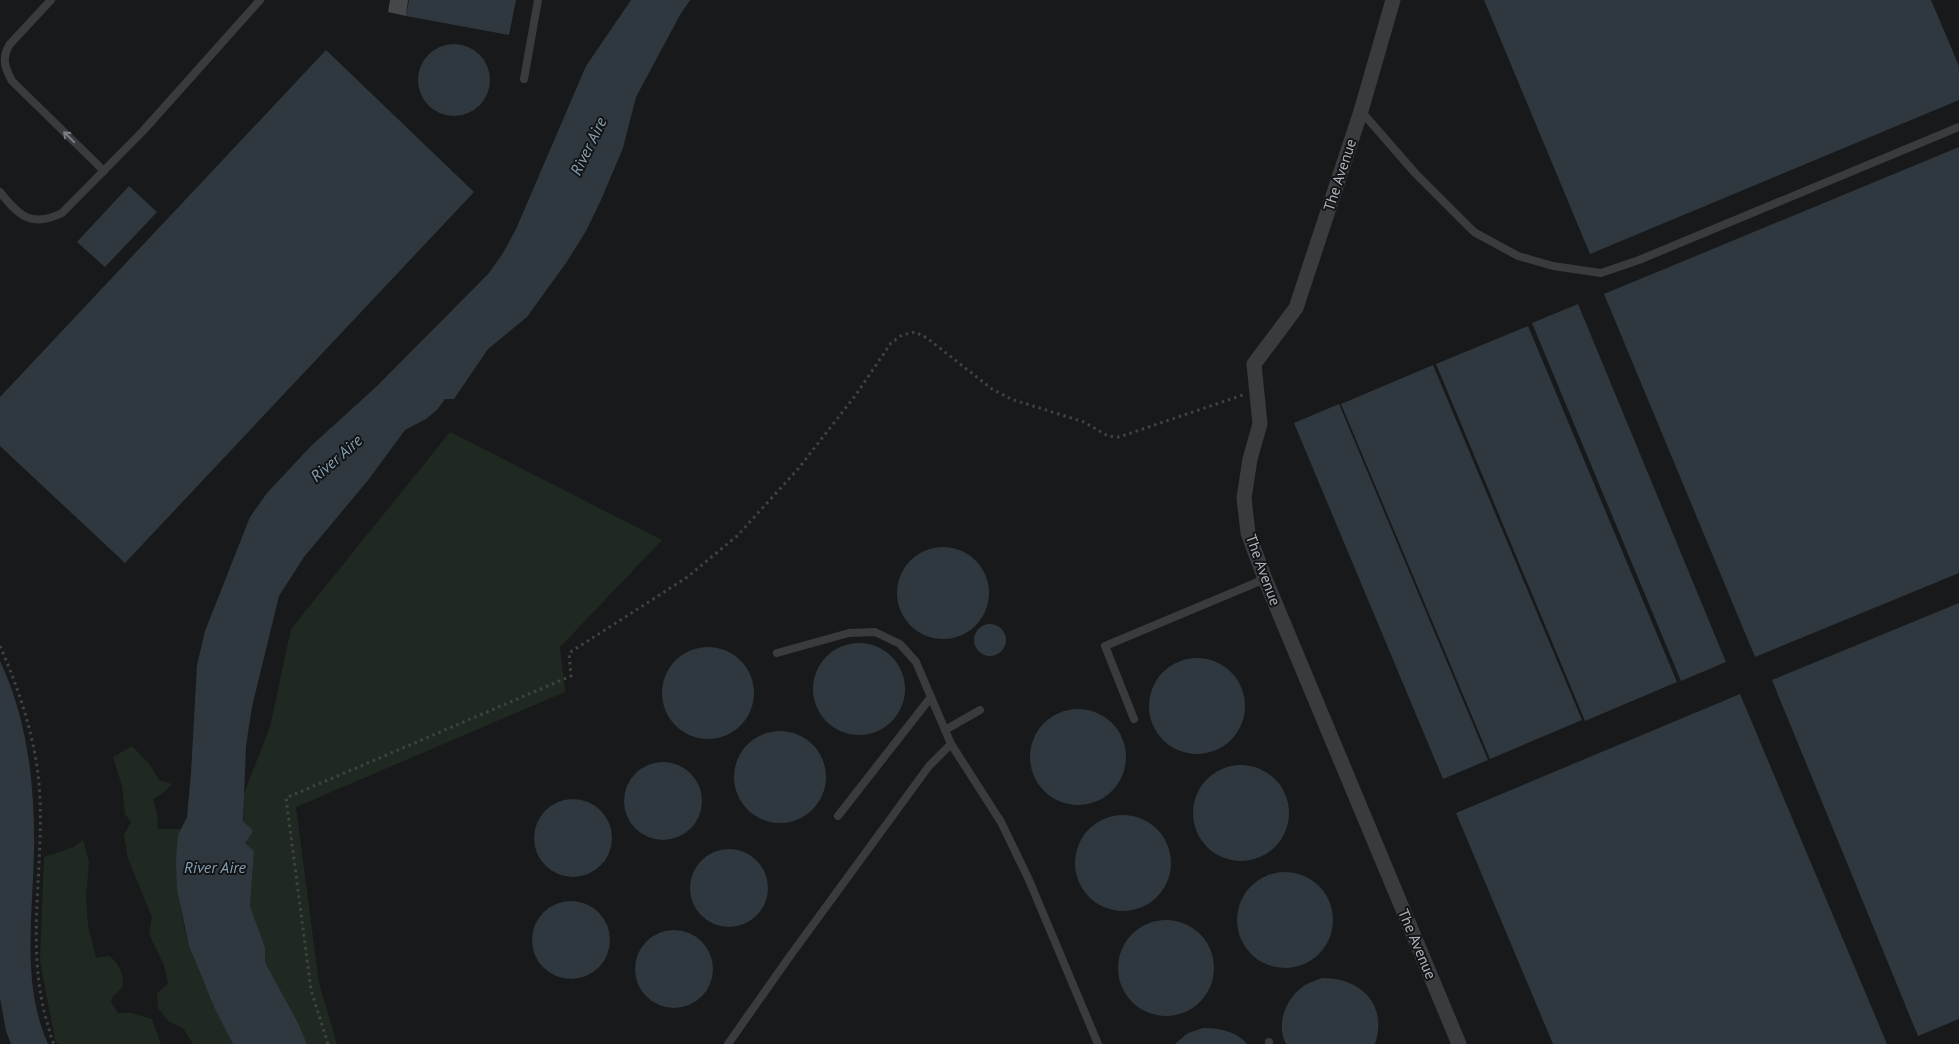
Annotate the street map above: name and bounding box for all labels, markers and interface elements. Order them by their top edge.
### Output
water label: River Aire [565,113,611,178]
one-way arrow [63,131,75,143]
street label: The Avenue [1319,136,1360,213]
water label: River Aire [306,430,366,486]
street label: The Avenue [1242,532,1285,608]
water label: River Aire [184,857,247,877]
street label: The Avenue [1394,906,1441,982]

